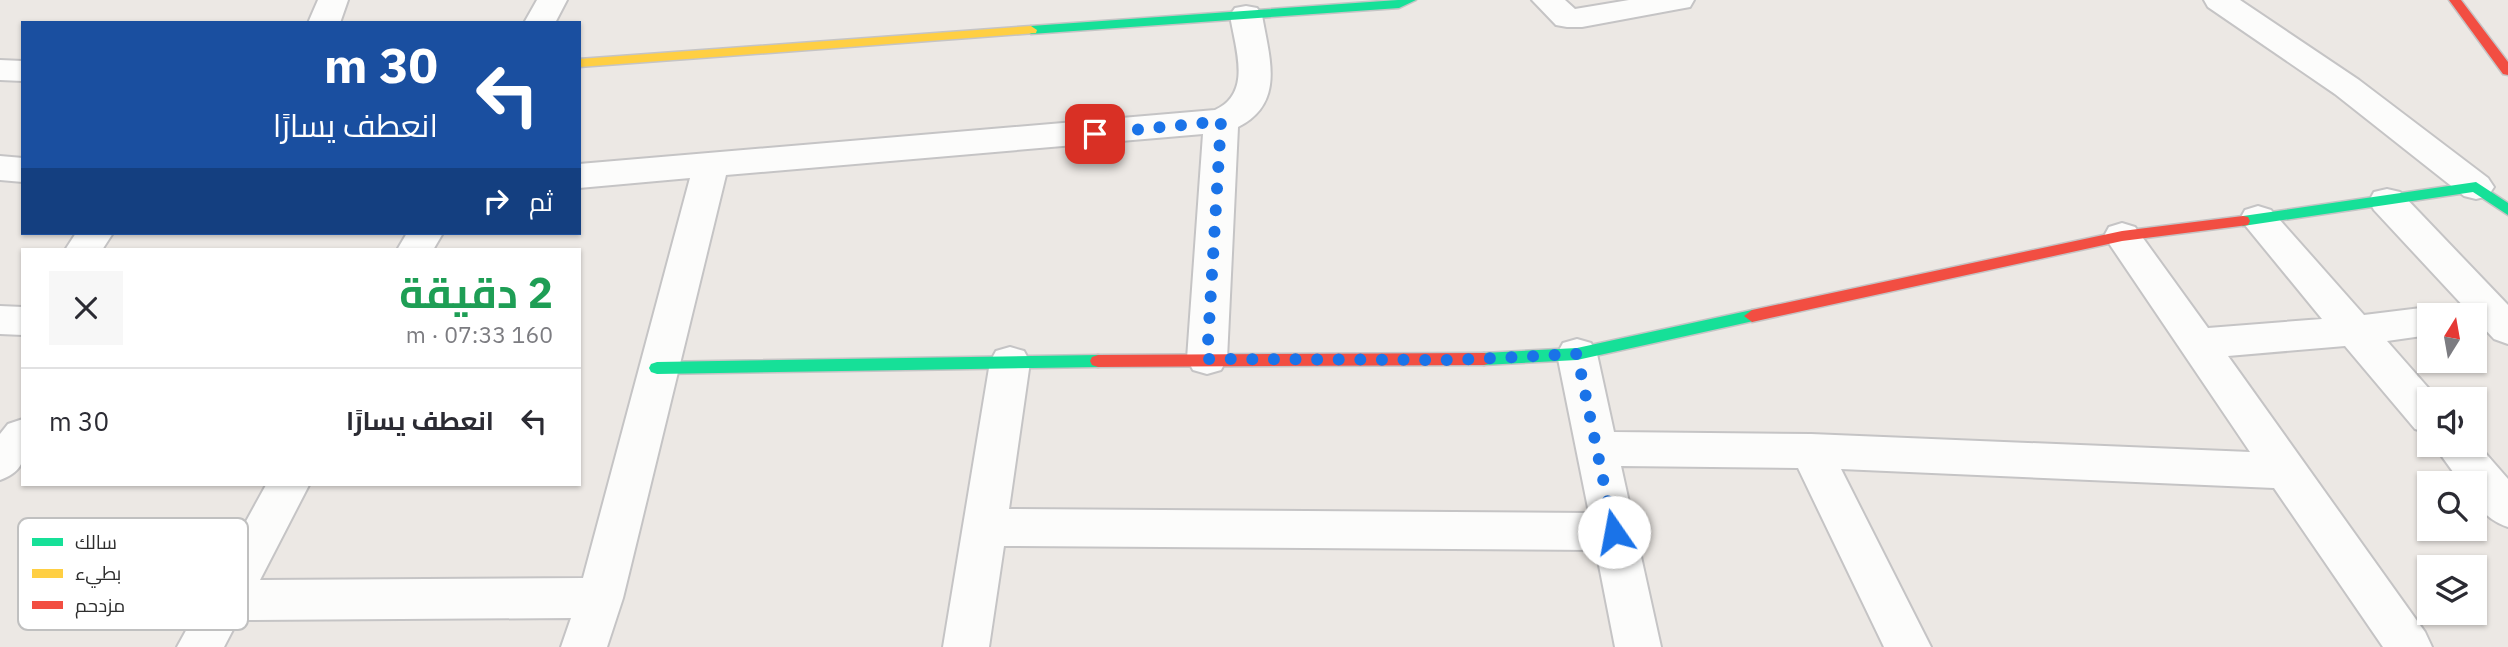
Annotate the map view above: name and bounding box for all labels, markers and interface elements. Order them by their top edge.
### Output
text: 30 m [324,33,438,96]
icon: left [462,49,553,140]
text: انعطف يسارًا [273,104,438,146]
pin [1065,104,1125,164]
icon: arrive [1076,115,1114,153]
icon: right [477,182,515,220]
text: ثم [529,184,553,218]
text: 2 دقيقة [399,265,553,320]
button: close [49,271,123,345]
north arrow [2417,303,2487,373]
map controls [2417,303,2487,625]
text: 160 m · 07:33 [406,319,553,349]
button: sound [2417,387,2487,457]
icon: left [515,402,553,440]
text: انعطف يسارًا [346,403,494,437]
text: 30 m [49,404,109,438]
button: search [2417,471,2487,541]
position arrow [1577,495,1651,569]
legend [18,518,248,630]
text: سالك [75,530,117,554]
button: layers [2417,555,2487,625]
text: بطيء [75,561,121,588]
text: مزدحم [75,593,125,619]

